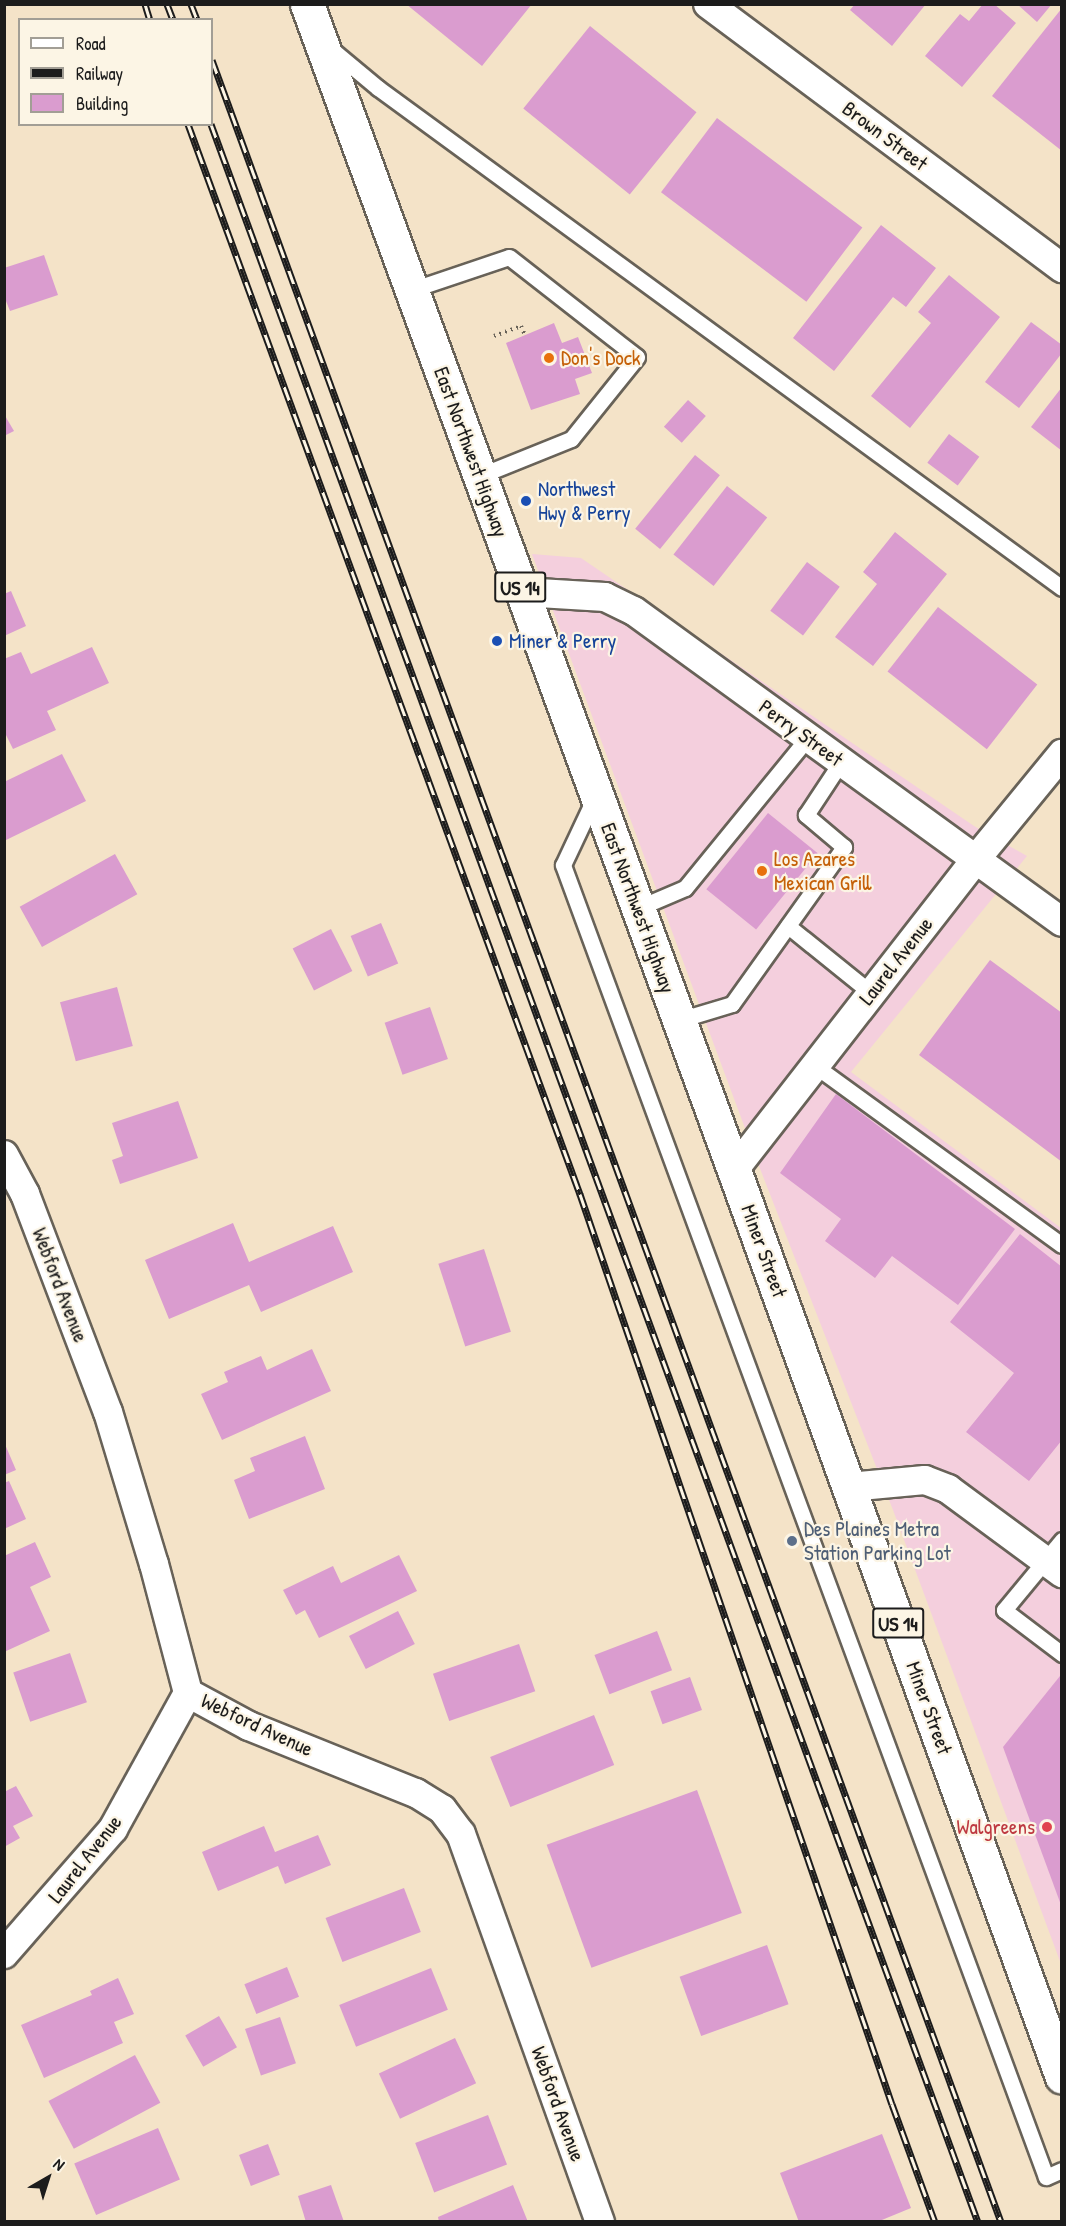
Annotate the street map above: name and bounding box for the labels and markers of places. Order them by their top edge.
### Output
place label: Don's Dock [561,345,641,371]
marker: Don's Dock [542,351,556,365]
place label: Northwest Hwy & Perry [538,476,631,526]
marker: Northwest Hwy & Perry [519,494,533,508]
place label: Miner & Perry [509,628,616,654]
marker: Miner & Perry [490,634,504,648]
place label: Los Azares Mexican Grill [774,846,872,896]
marker: Los Azares Mexican Grill [755,864,769,878]
place label: Des Plaines Metra Station Parking Lot [804,1516,951,1566]
marker: Des Plaines Metra Station Parking Lot [785,1534,799,1548]
place label: Walgreens [957,1814,1035,1840]
marker: Walgreens [1040,1820,1054,1834]

